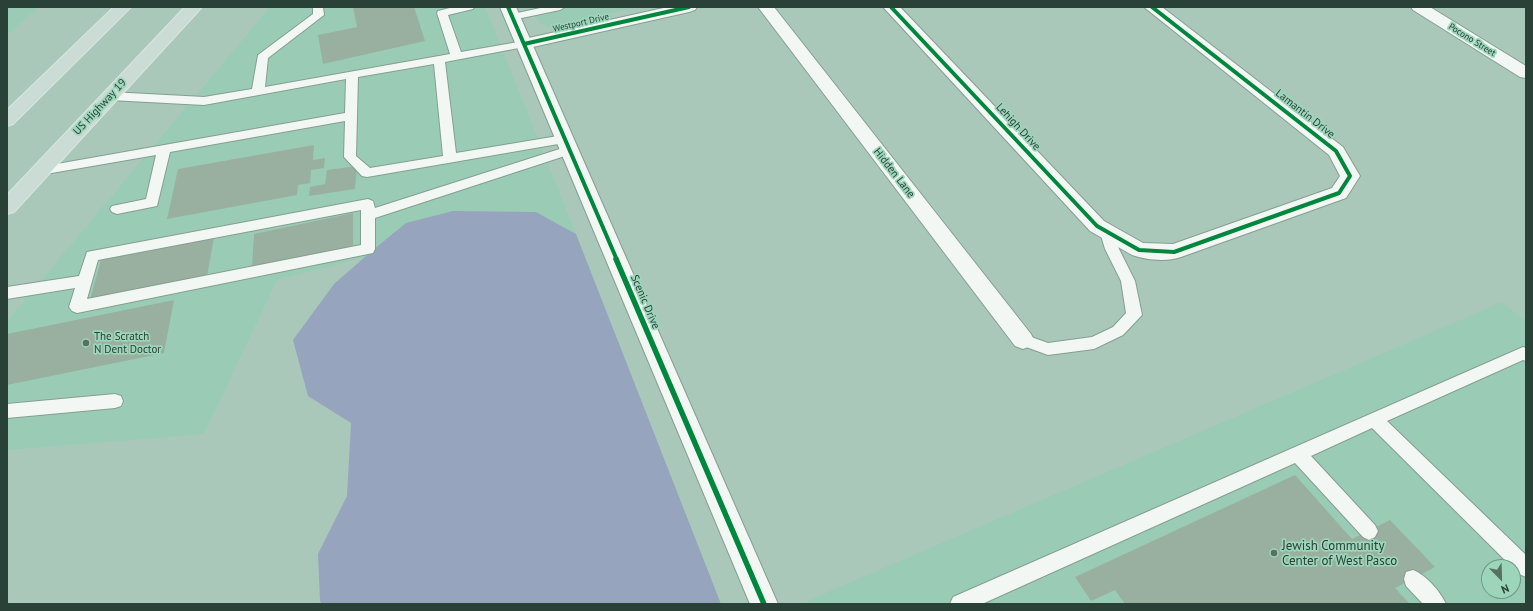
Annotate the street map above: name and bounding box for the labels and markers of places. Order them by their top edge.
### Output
place label: The Scratch N Dent Doctor [94,330,161,356]
marker: The Scratch N Dent Doctor [81,338,91,348]
place label: Jewish Community Center of West Pasco [1282,538,1397,569]
marker: Jewish Community Center of West Pasco [1269,548,1279,558]

